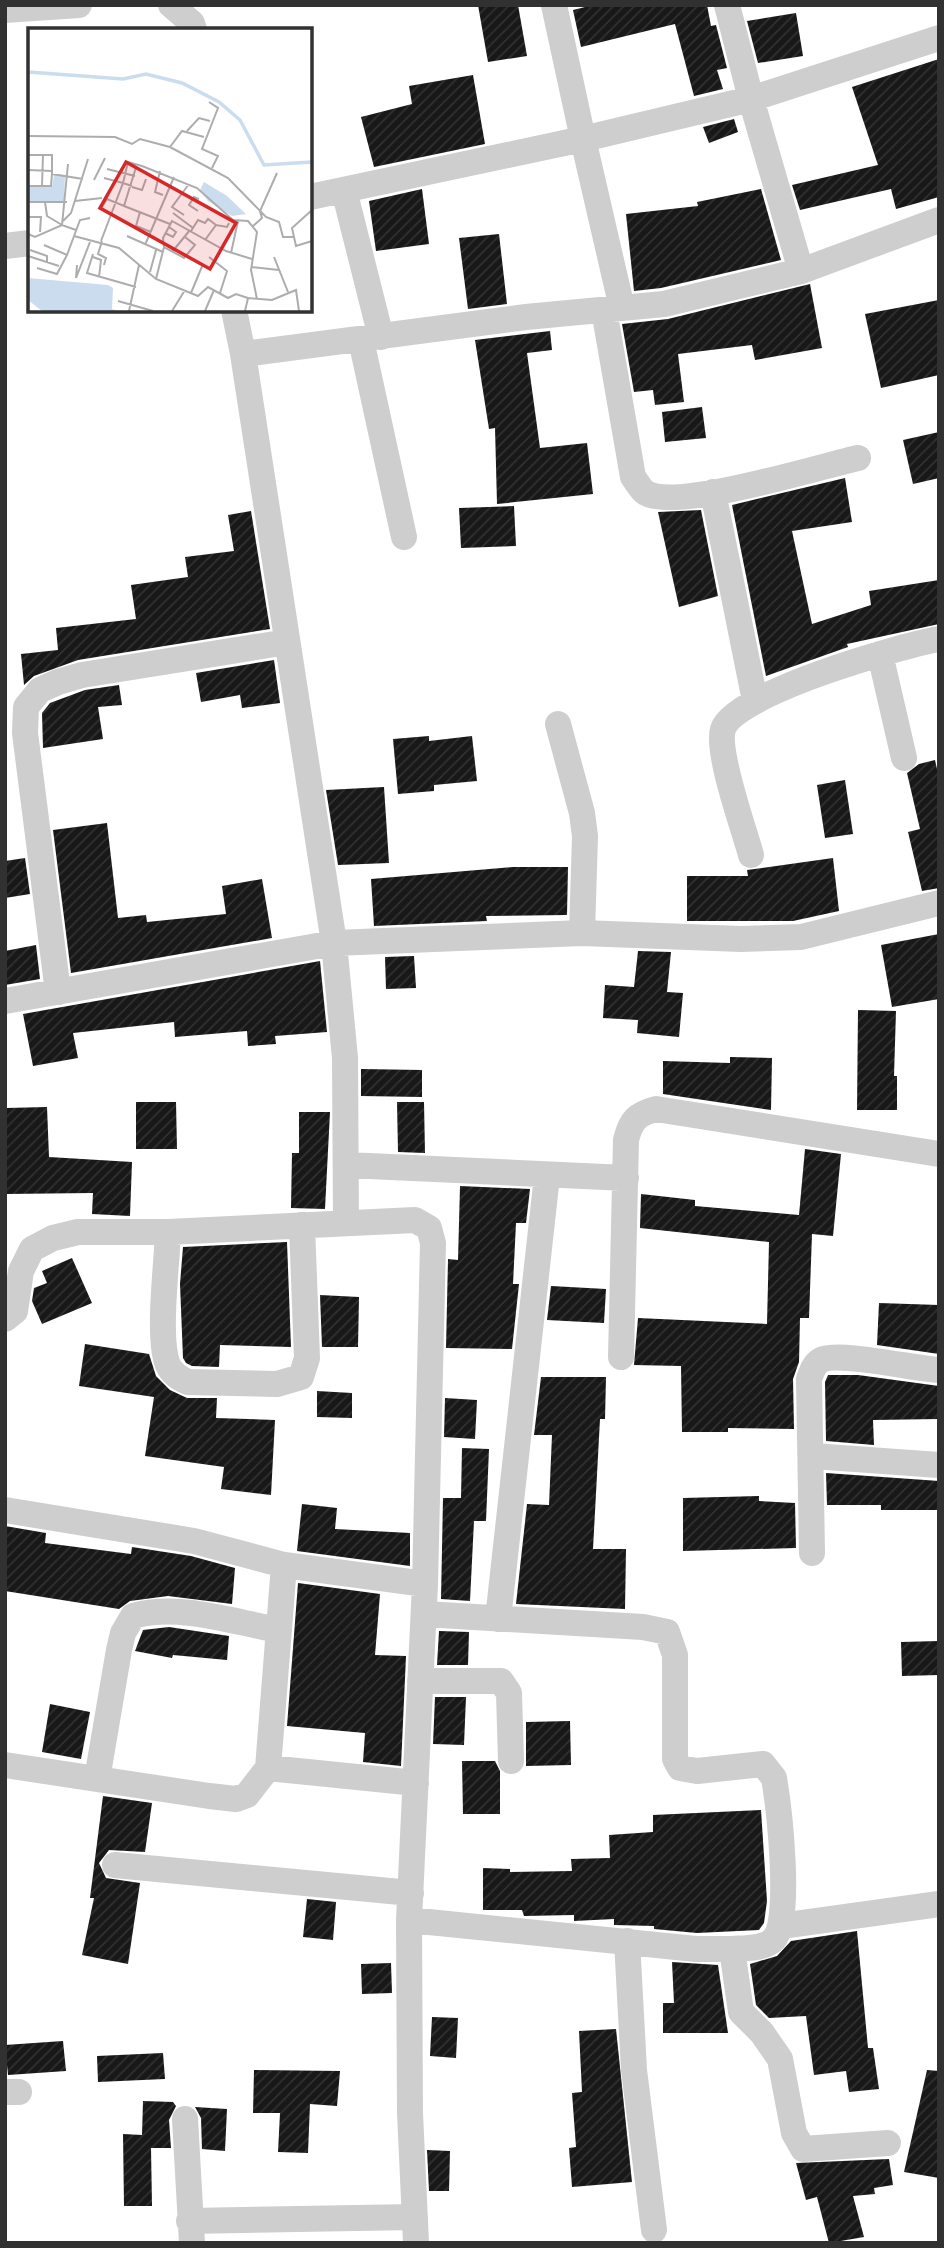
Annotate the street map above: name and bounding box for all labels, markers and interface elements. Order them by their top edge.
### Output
inset map [28,28,312,312]

